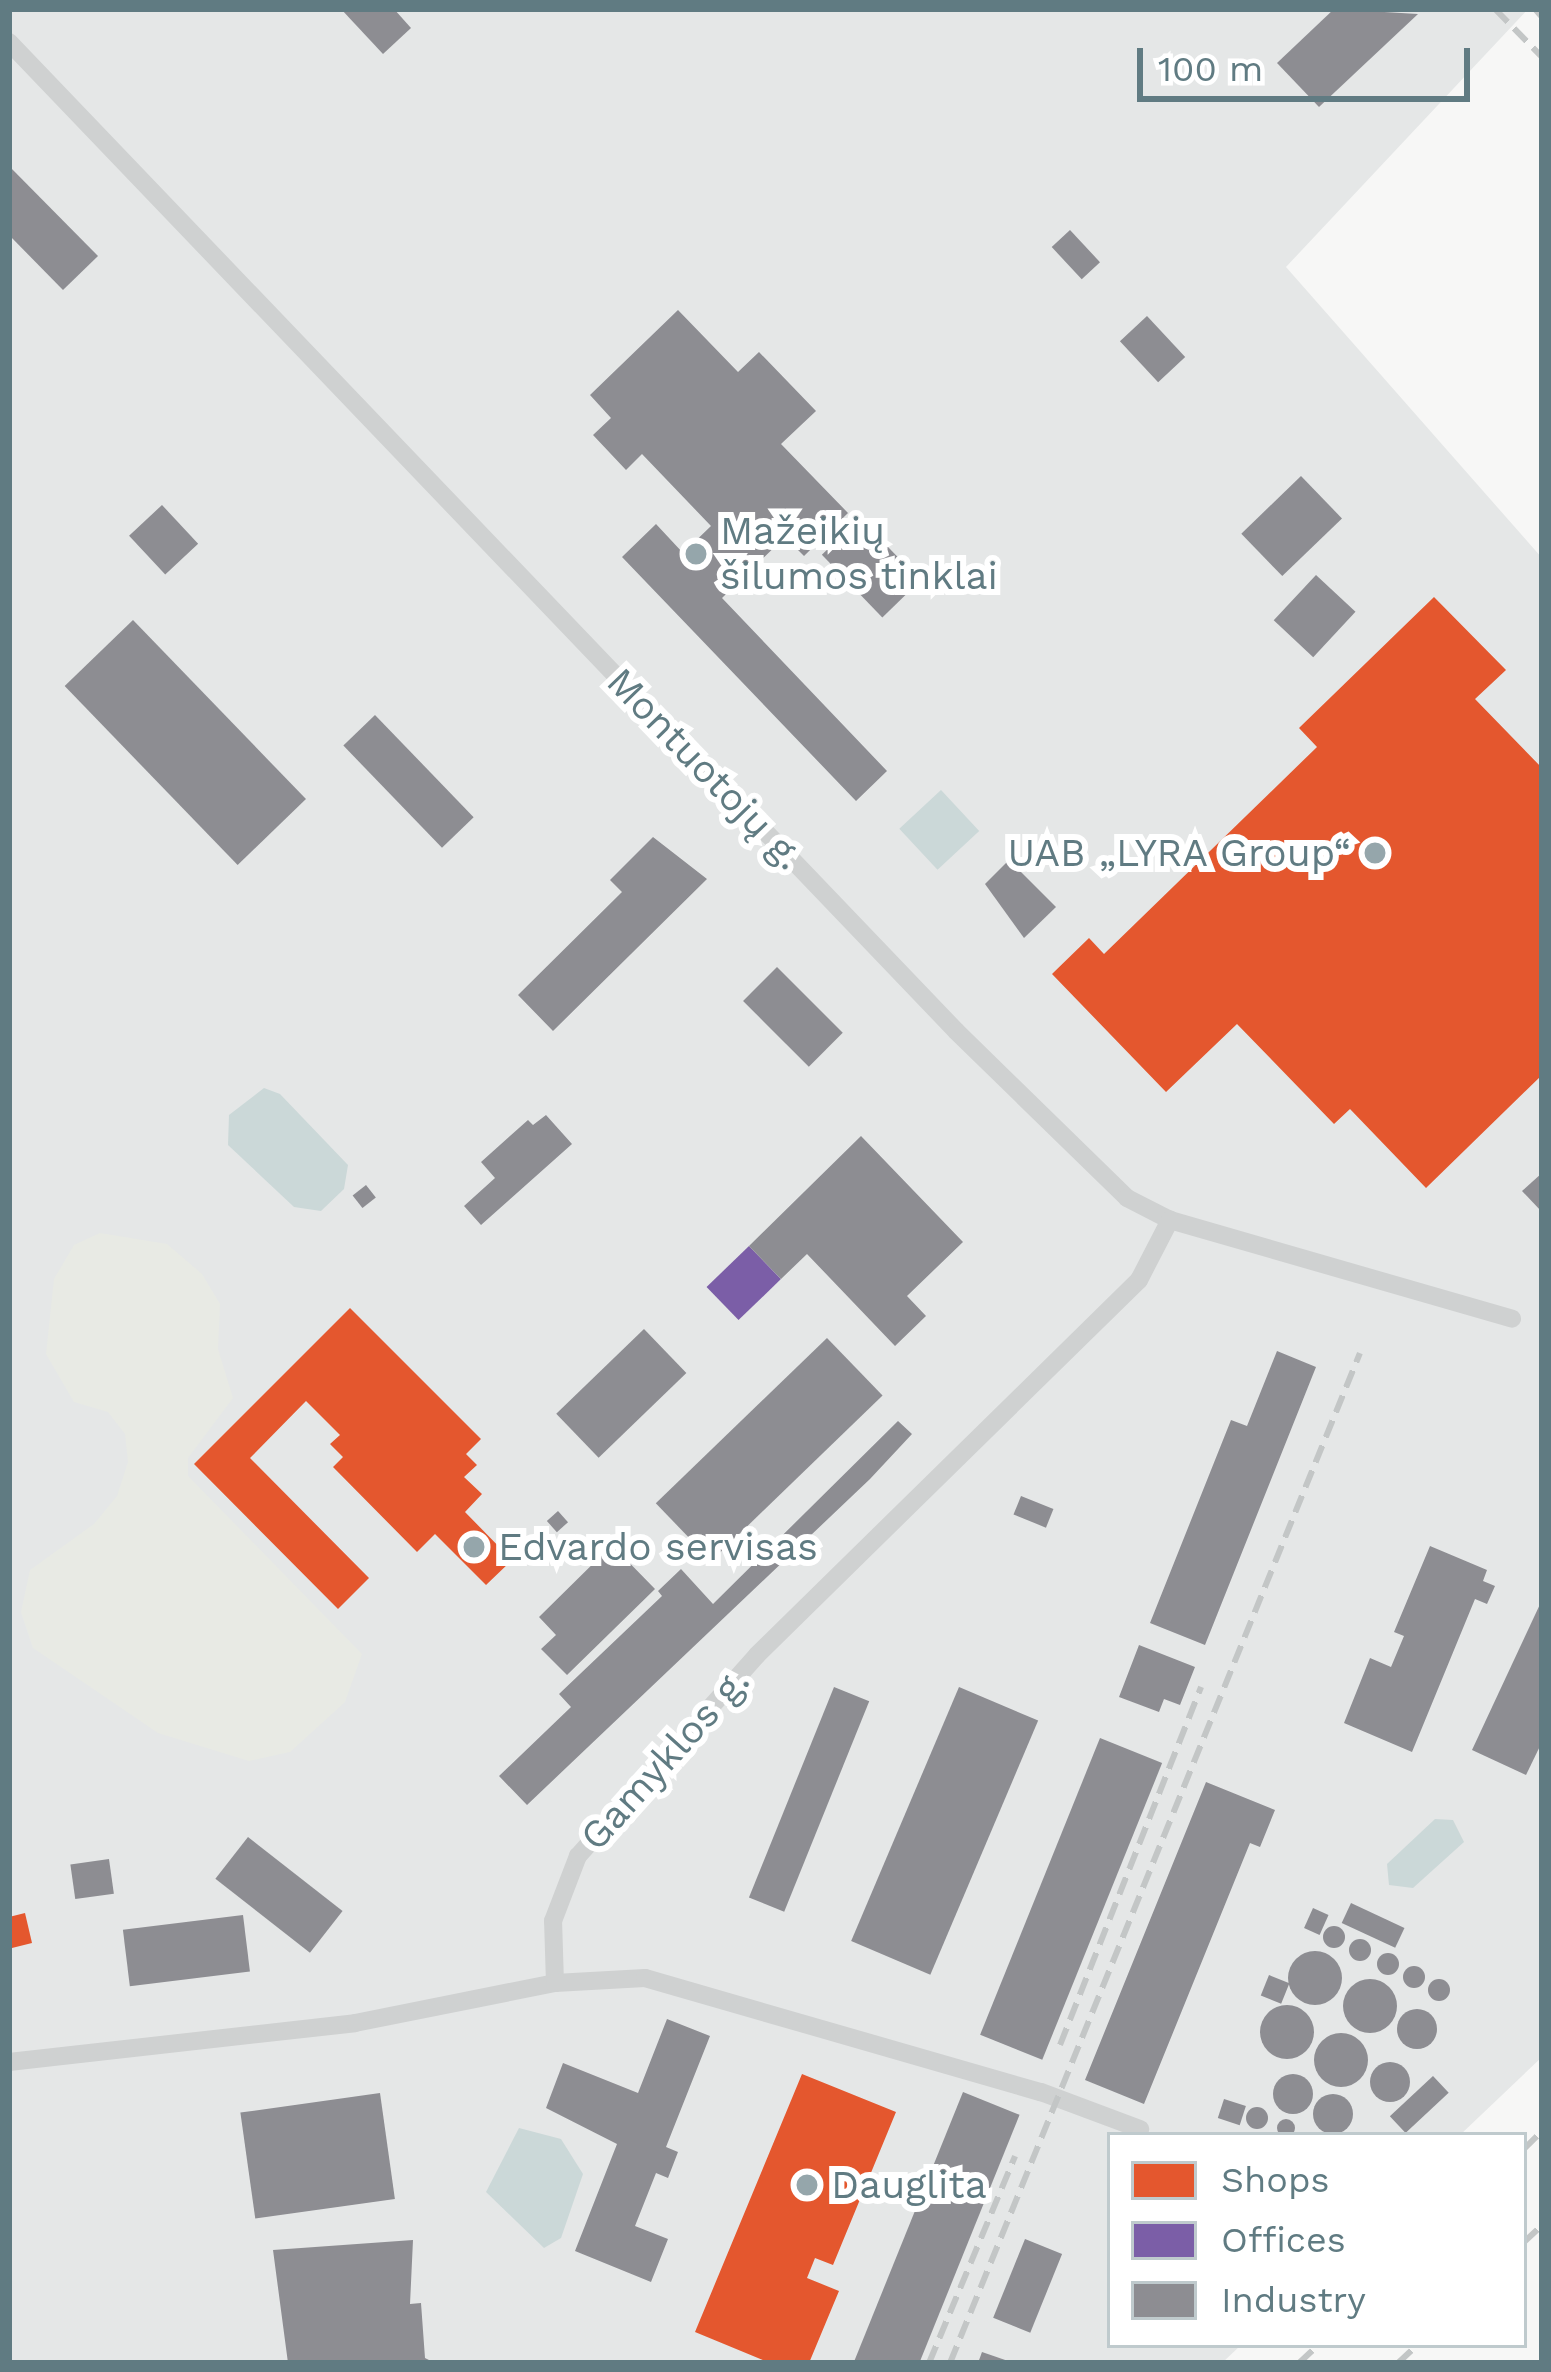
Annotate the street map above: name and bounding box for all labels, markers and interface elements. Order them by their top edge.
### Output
scale bar [1143,24,1476,98]
text: 100 m [1158,48,1263,90]
place label: Mažeikių šilumos tinklai [720,509,999,600]
marker: Mažeikių šilumos tinklai [683,541,709,567]
street label: Montuotojų g. [597,658,813,880]
place label: UAB „LYRA Group“ [1006,830,1351,876]
marker: UAB „LYRA Group“ [1362,840,1388,866]
place label: Edvardo servisas [498,1524,818,1570]
marker: Edvardo servisas [461,1534,487,1560]
street label: Gamyklos g. [571,1658,759,1860]
legend [1107,2132,1527,2348]
text: Shops [1221,2159,1330,2201]
place label: Dauglita [831,2162,987,2208]
marker: Dauglita [794,2172,820,2198]
text: Offices [1221,2219,1346,2261]
text: Industry [1221,2279,1366,2321]

